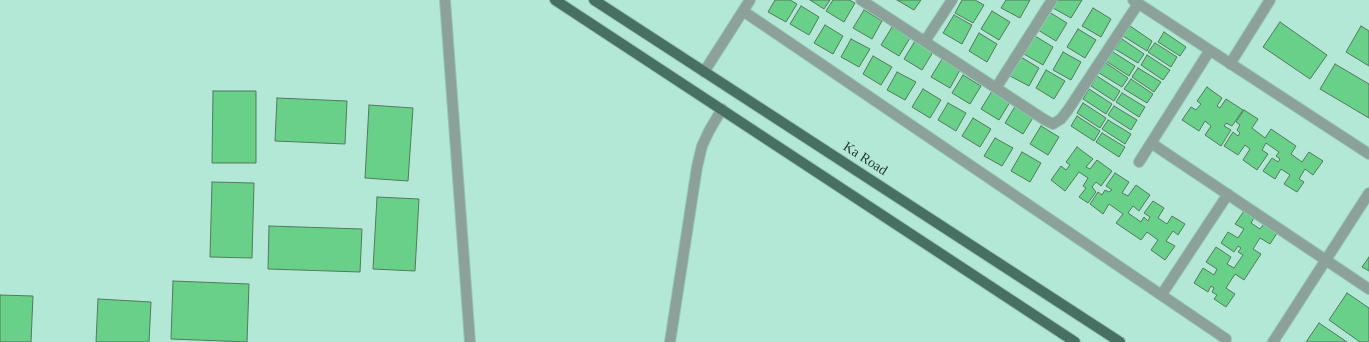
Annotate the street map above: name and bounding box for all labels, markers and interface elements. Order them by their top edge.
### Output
street label: Ka Road [840,139,890,179]

